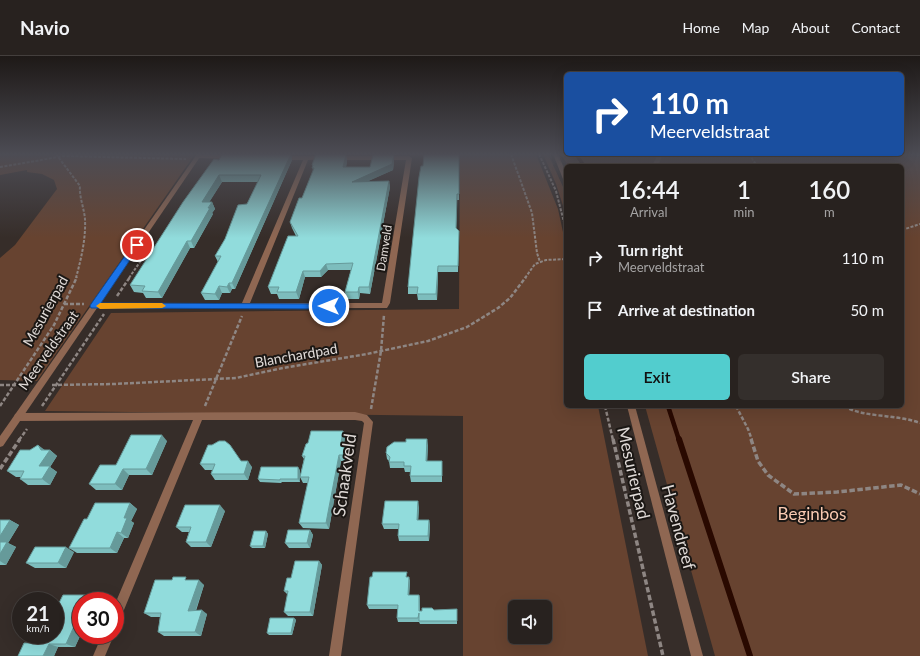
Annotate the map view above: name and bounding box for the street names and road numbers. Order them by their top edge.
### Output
street label: Damveld [373,224,395,272]
street label: Mesurierpad [19,273,71,349]
street label: Meerveldstraat [14,307,82,393]
street label: Blanchardpad [253,339,339,371]
street label: Mesurierpad [613,425,655,521]
street label: Schaakveld [328,432,360,518]
street label: Havendreef [658,482,700,572]

